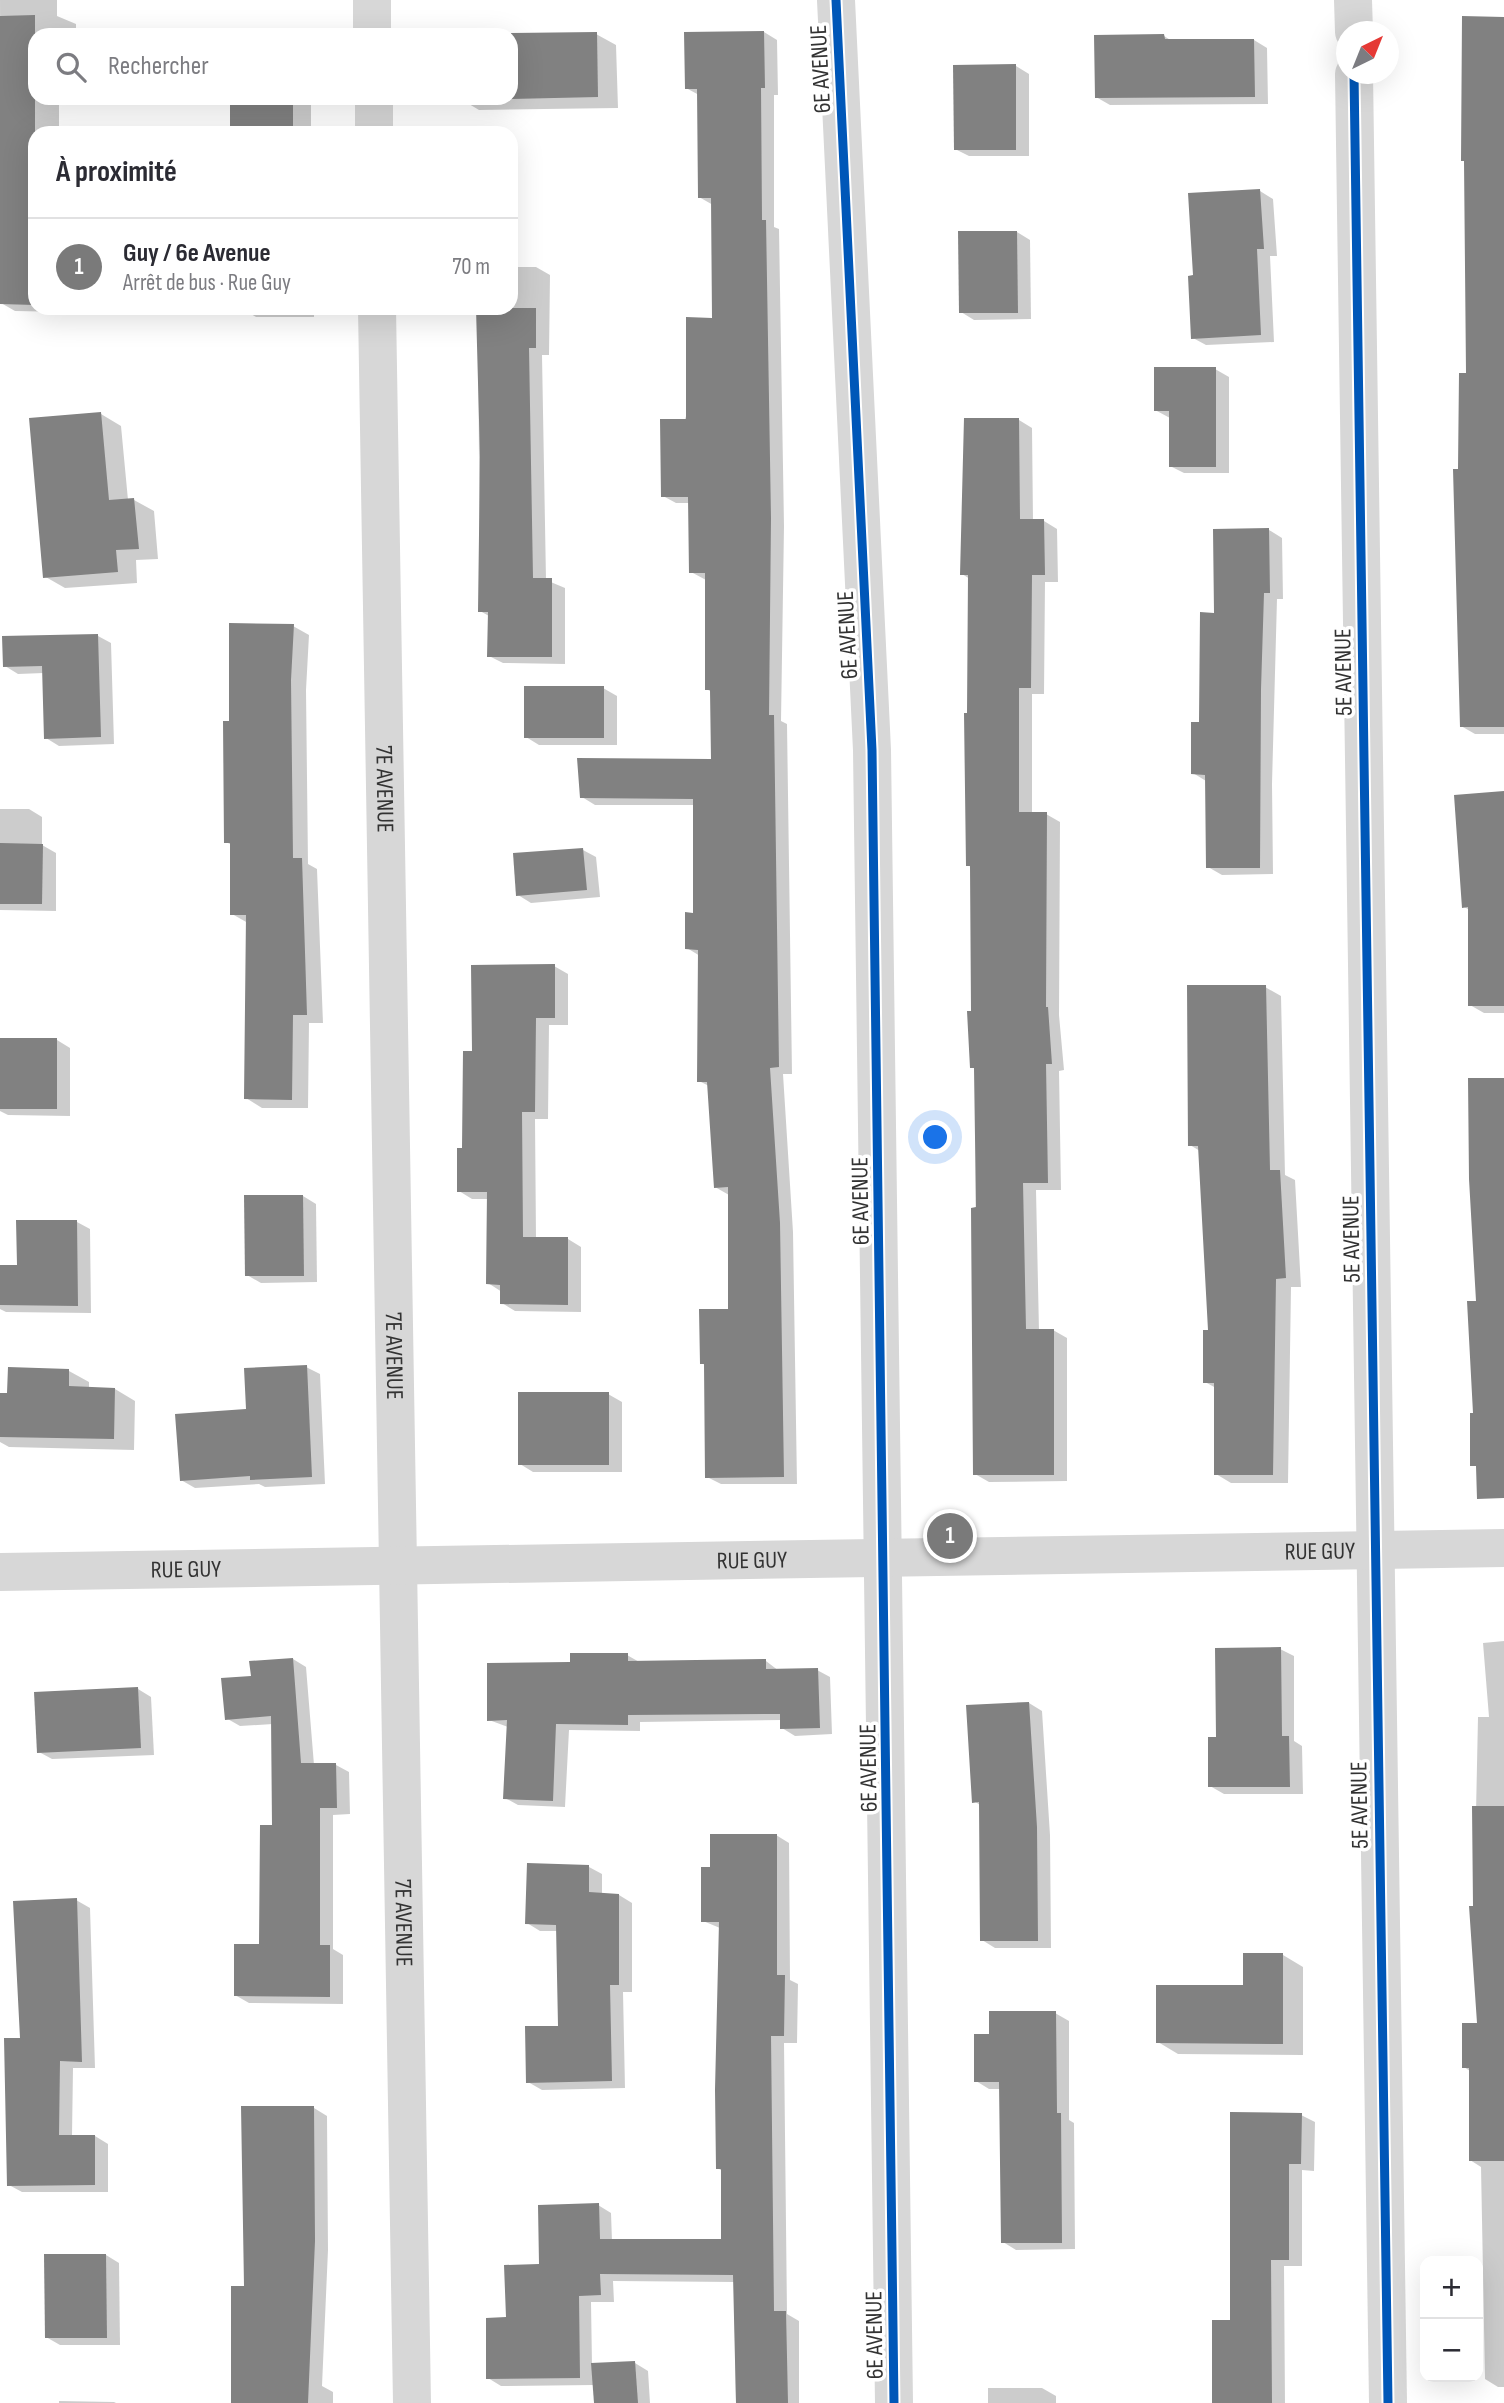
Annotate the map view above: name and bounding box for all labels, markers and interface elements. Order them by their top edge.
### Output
north arrow [1336,21,1399,84]
street label: 6E AVENUE [804,24,837,114]
search box [28,28,518,105]
icon: search [52,48,90,86]
text: Rechercher [108,51,209,82]
text: À proximité [56,154,177,190]
text: Guy / 6e Avenue [123,238,271,269]
text: 1 [74,253,84,281]
text: 70 m [452,253,490,281]
text: Arrêt de bus · Rue Guy [123,269,291,297]
street label: 6E AVENUE [831,590,864,680]
street label: 5E AVENUE [1328,628,1359,716]
street label: 7E AVENUE [369,745,400,833]
your location [918,1120,952,1154]
street label: 6E AVENUE [845,1156,876,1245]
street label: 5E AVENUE [1336,1195,1367,1283]
street label: 7E AVENUE [379,1312,409,1400]
pin: 1 [927,1510,973,1562]
street label: RUE GUY [1284,1536,1355,1566]
street label: RUE GUY [716,1545,787,1576]
street label: RUE GUY [151,1554,221,1585]
street label: 6E AVENUE [853,1723,884,1812]
street label: 5E AVENUE [1344,1761,1375,1849]
street label: 7E AVENUE [388,1879,419,1967]
map controls [1420,2256,1483,2382]
button: + [1420,2256,1483,2319]
street label: 6E AVENUE [859,2290,890,2379]
button: − [1420,2319,1483,2382]

